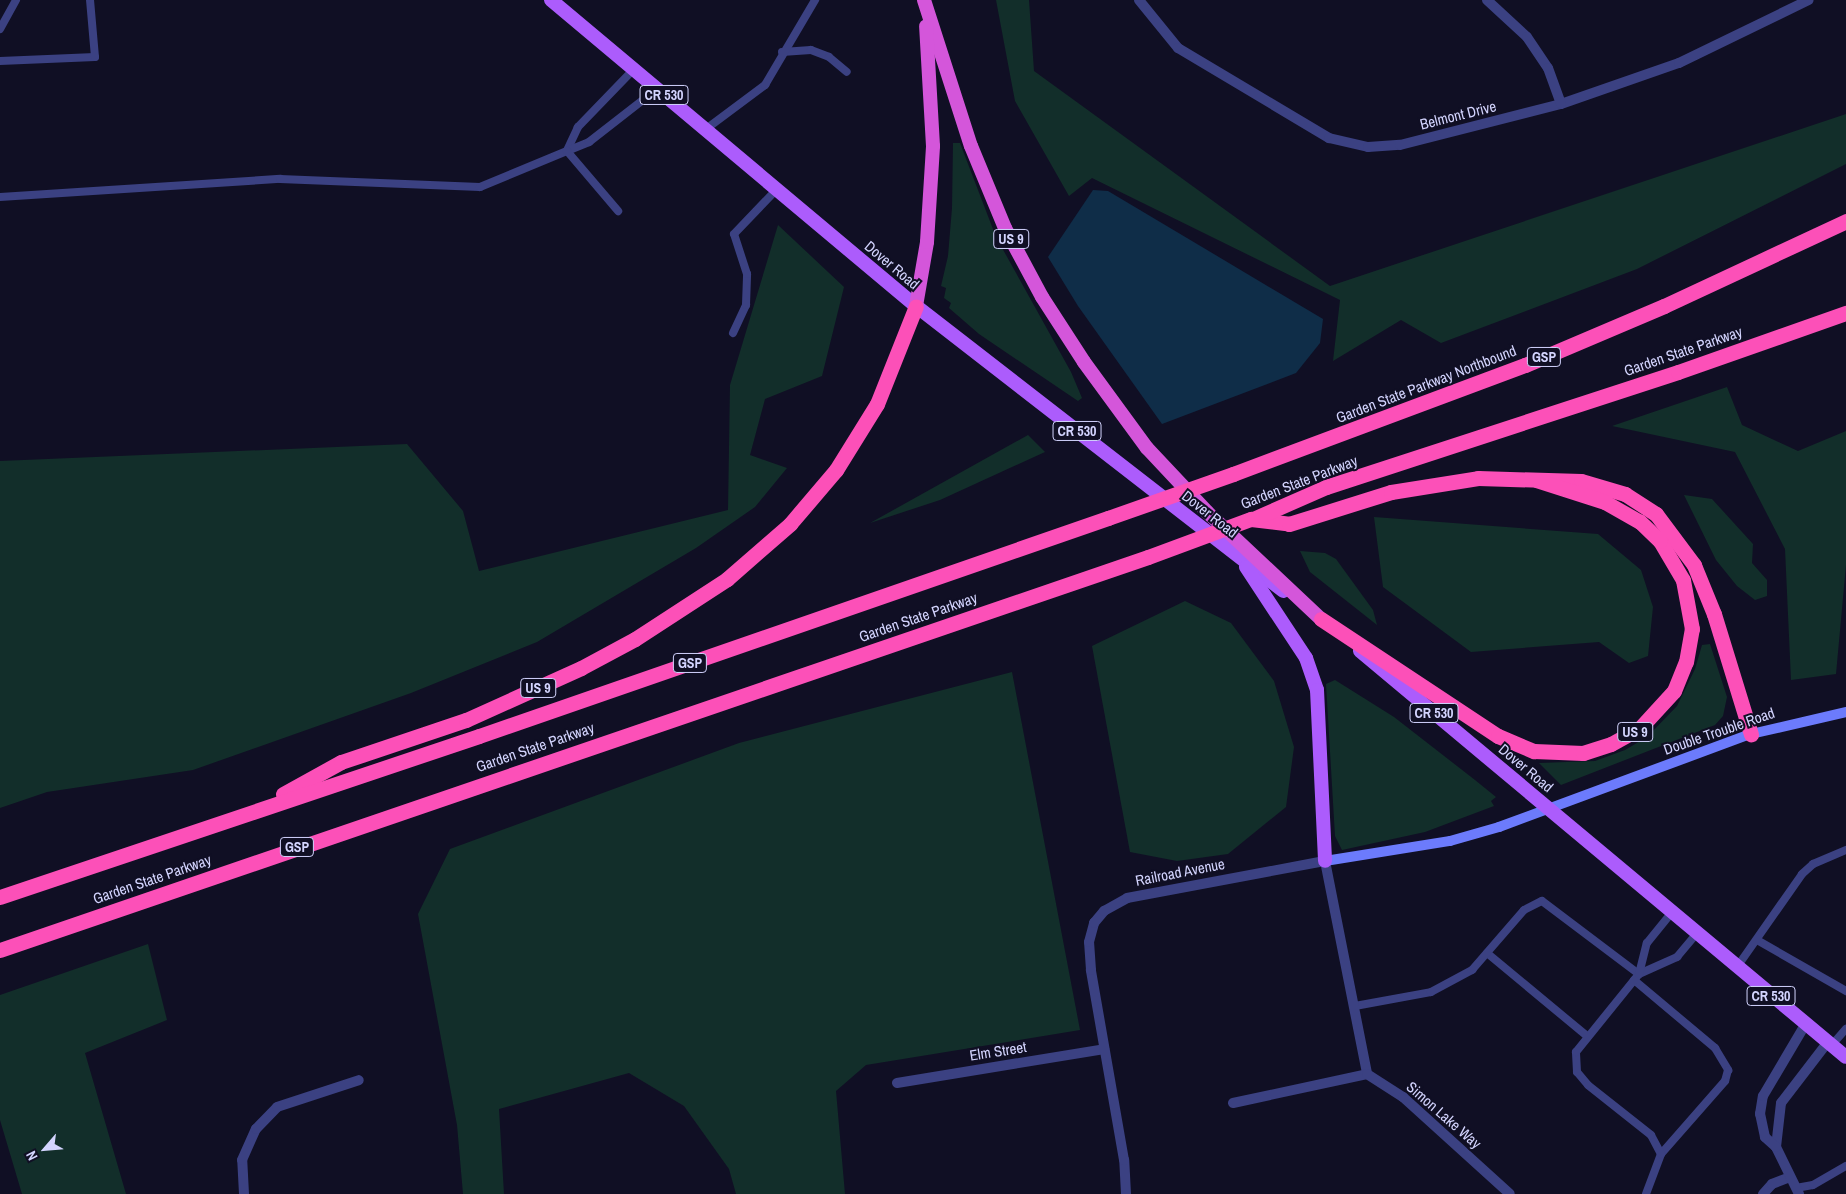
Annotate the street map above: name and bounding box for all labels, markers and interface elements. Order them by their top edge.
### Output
road number: CR 530 [639,84,689,106]
street label: Belmont Drive [1418,97,1498,133]
road number: US 9 [992,228,1030,250]
street label: Dover Road [861,237,923,293]
street label: Garden State Parkway [1622,322,1744,380]
street label: Garden State Parkway Northbound [1333,341,1519,427]
road number: GSP [1526,346,1562,368]
road number: CR 530 [1052,420,1102,442]
street label: Garden State Parkway [1238,451,1360,513]
street label: Dover Road [1179,487,1241,541]
street label: Garden State Parkway [857,588,979,646]
road number: GSP [672,651,708,674]
road number: US 9 [519,676,557,700]
road number: CR 530 [1409,701,1459,724]
street label: Double Trouble Road [1661,704,1777,758]
street label: Garden State Parkway [474,718,596,776]
road number: US 9 [1616,720,1654,744]
street label: Dover Road [1495,740,1557,796]
road number: GSP [280,836,314,859]
street label: Garden State Parkway [91,850,213,908]
street label: Railroad Avenue [1133,854,1227,890]
road number: CR 530 [1746,984,1796,1008]
street label: Elm Street [968,1038,1028,1064]
street label: Simon Lake Way [1403,1078,1485,1152]
north arrow [20,1124,70,1174]
text: N [22,1148,42,1164]

